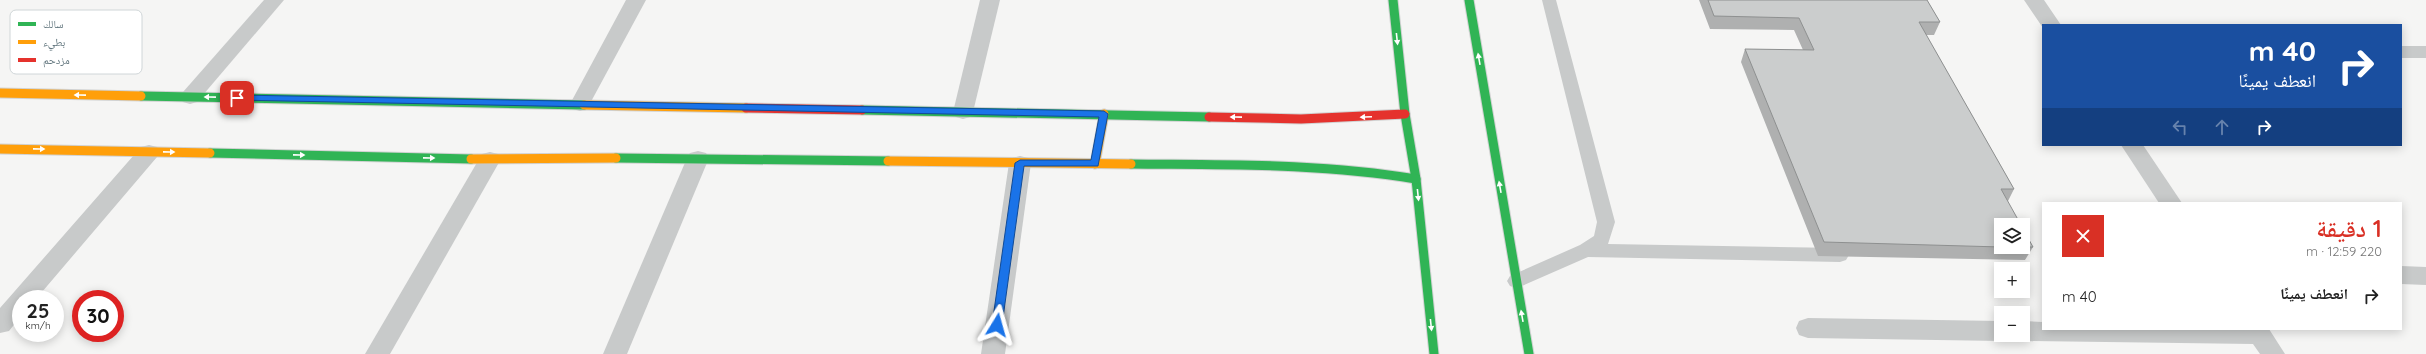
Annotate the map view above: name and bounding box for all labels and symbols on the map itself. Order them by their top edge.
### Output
legend [10,10,142,74]
text: سالك [43,17,63,31]
one-way arrow [1394,33,1400,45]
text: بطيء [43,35,65,51]
text: مزدحم [43,53,70,68]
one-way arrow [1476,53,1482,65]
pin [220,81,254,115]
one-way arrow [73,92,86,98]
one-way arrow [203,94,216,100]
one-way arrow [1360,113,1372,120]
one-way arrow [1229,114,1242,120]
one-way arrow [33,146,45,153]
one-way arrow [163,149,176,155]
one-way arrow [293,152,306,158]
one-way arrow [423,155,436,161]
one-way arrow [1497,181,1503,193]
one-way arrow [1414,189,1421,201]
speed limit sign: 30 [72,290,124,342]
position arrow [976,304,1018,346]
one-way arrow [1519,309,1525,322]
one-way arrow [1428,319,1434,331]

